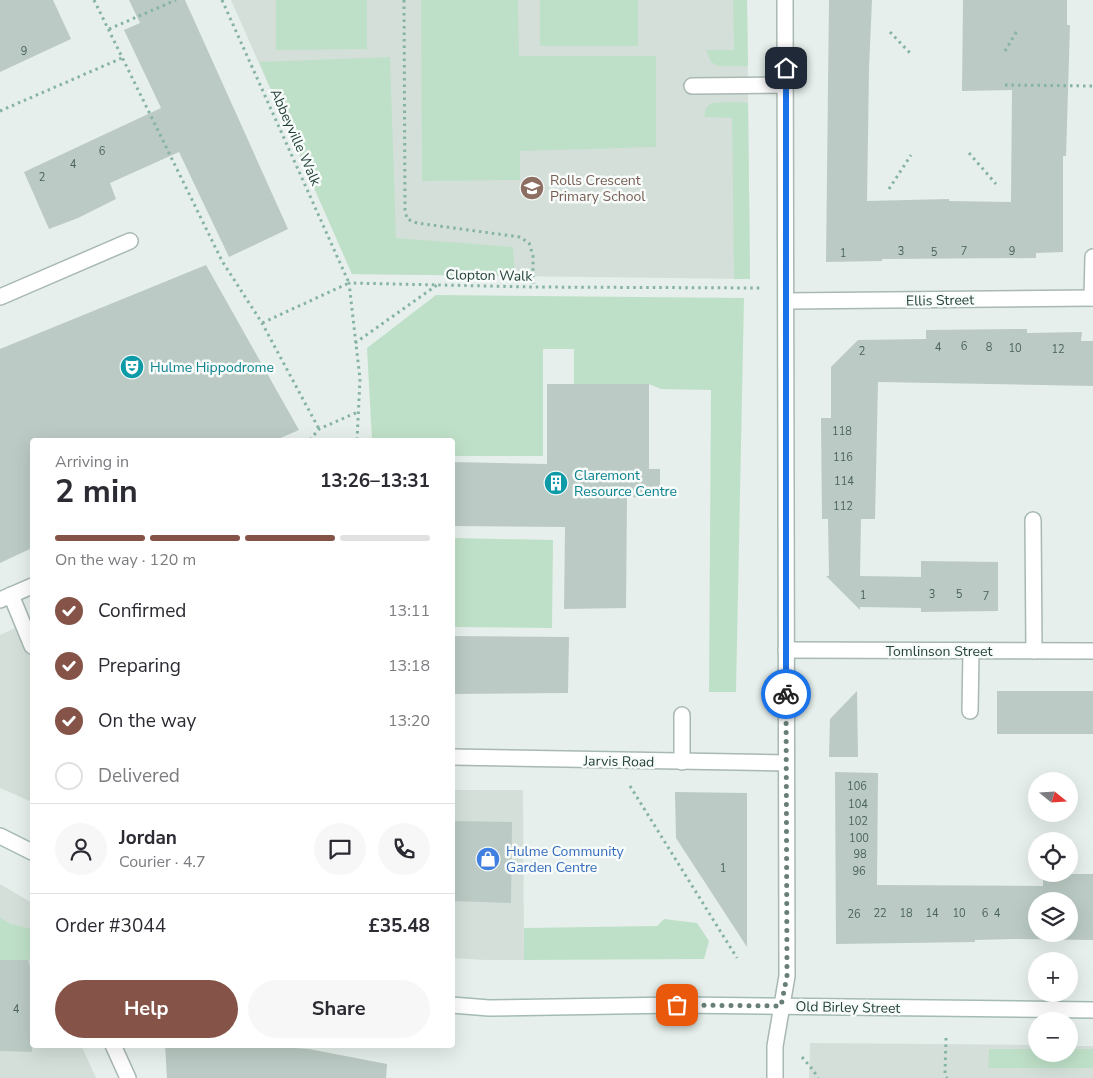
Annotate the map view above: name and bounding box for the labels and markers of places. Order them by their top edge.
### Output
pin [765,47,807,89]
place label: Rolls Crescent Primary School [550,171,646,206]
school or university icon: Rolls Crescent Primary School [519,175,545,201]
theatre icon: Hulme Hippodrome [119,354,145,380]
place label: Hulme Hippodrome [150,358,274,377]
place label: Claremont Resource Centre [574,466,677,501]
building icon: Claremont Resource Centre [543,470,569,496]
place label: Hulme Community Garden Centre [506,842,624,877]
shop icon: Hulme Community Garden Centre [475,846,501,872]
pin [656,984,698,1026]

